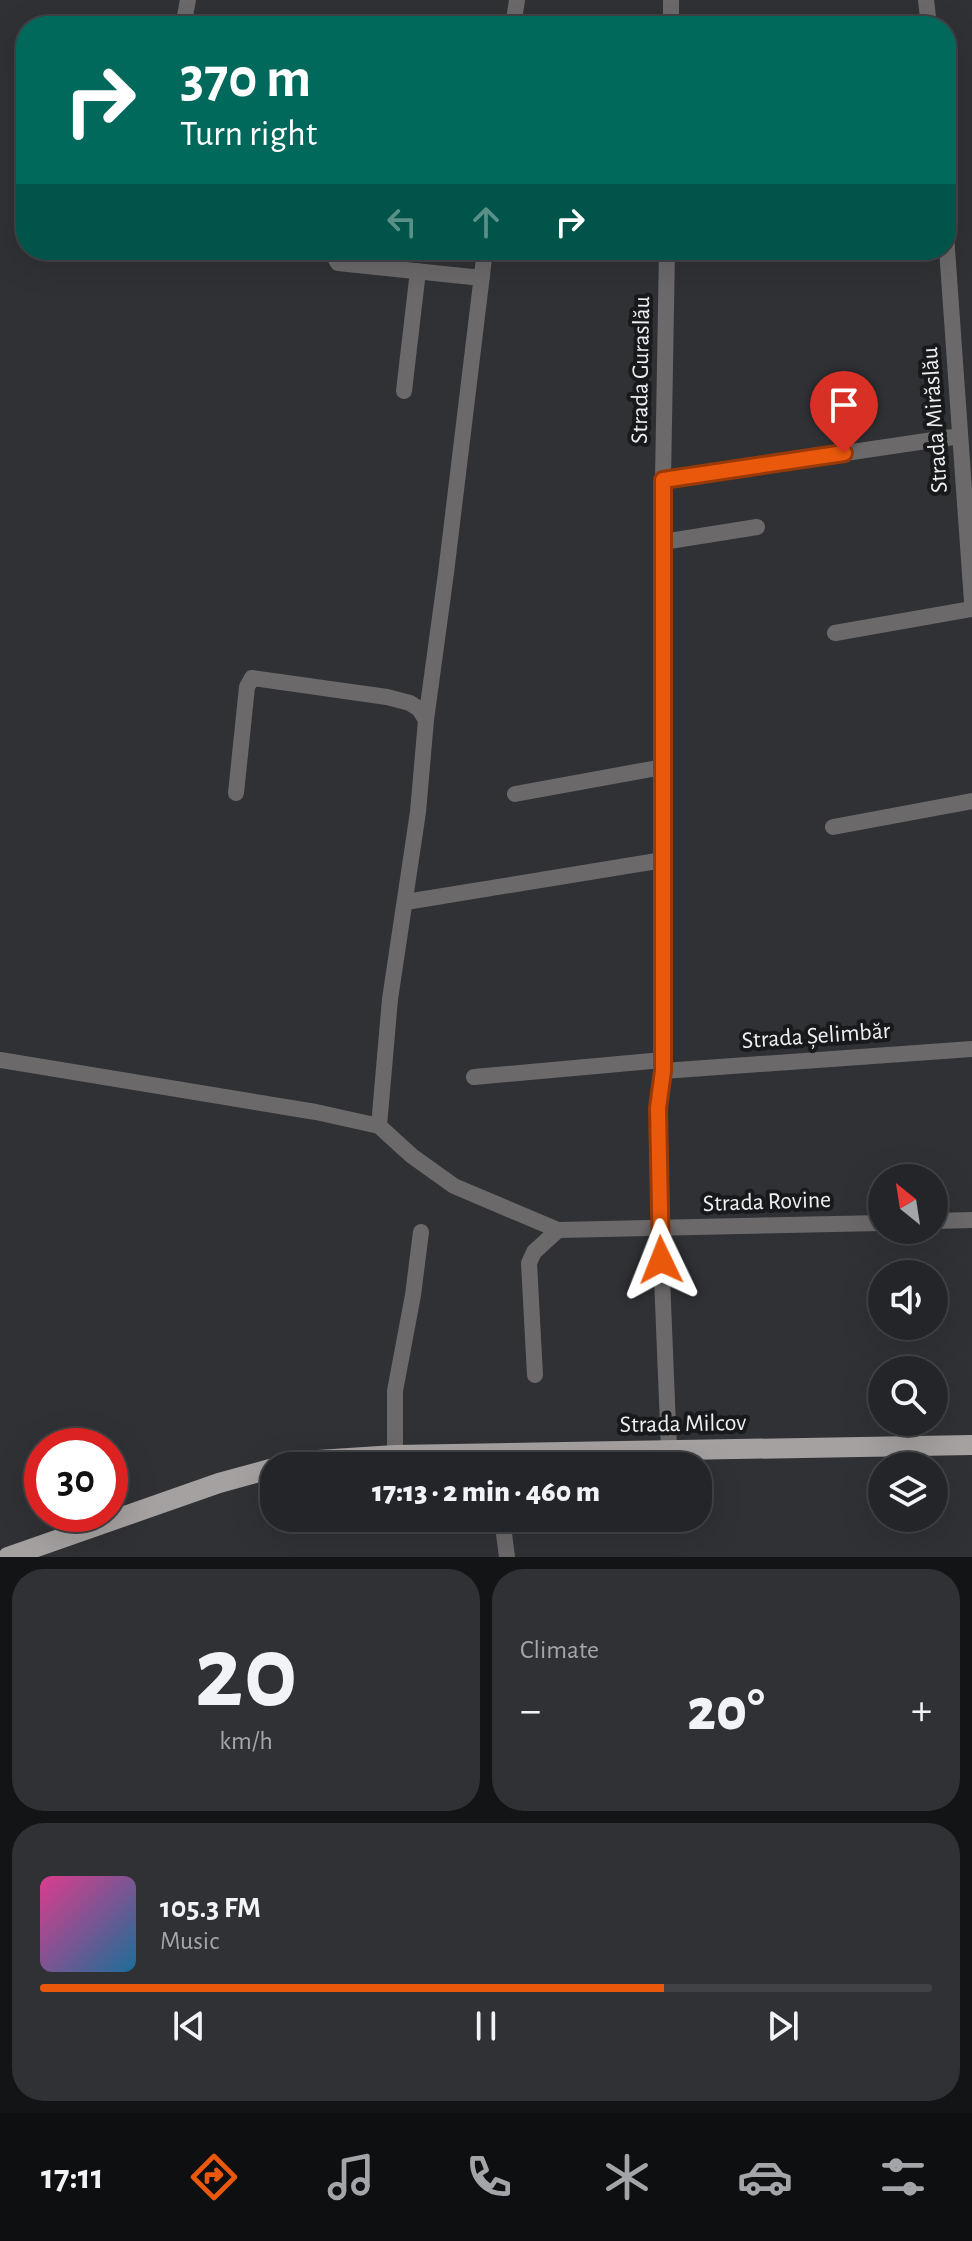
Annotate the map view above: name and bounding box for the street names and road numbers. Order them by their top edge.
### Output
street label: Strada Guraslău [628,296,654,444]
street label: Strada Mirăslău [918,346,952,494]
street label: Strada Șelimbăr [741,1019,891,1054]
street label: Strada Rovine [702,1188,832,1216]
street label: Strada Milcov [620,1411,746,1437]

